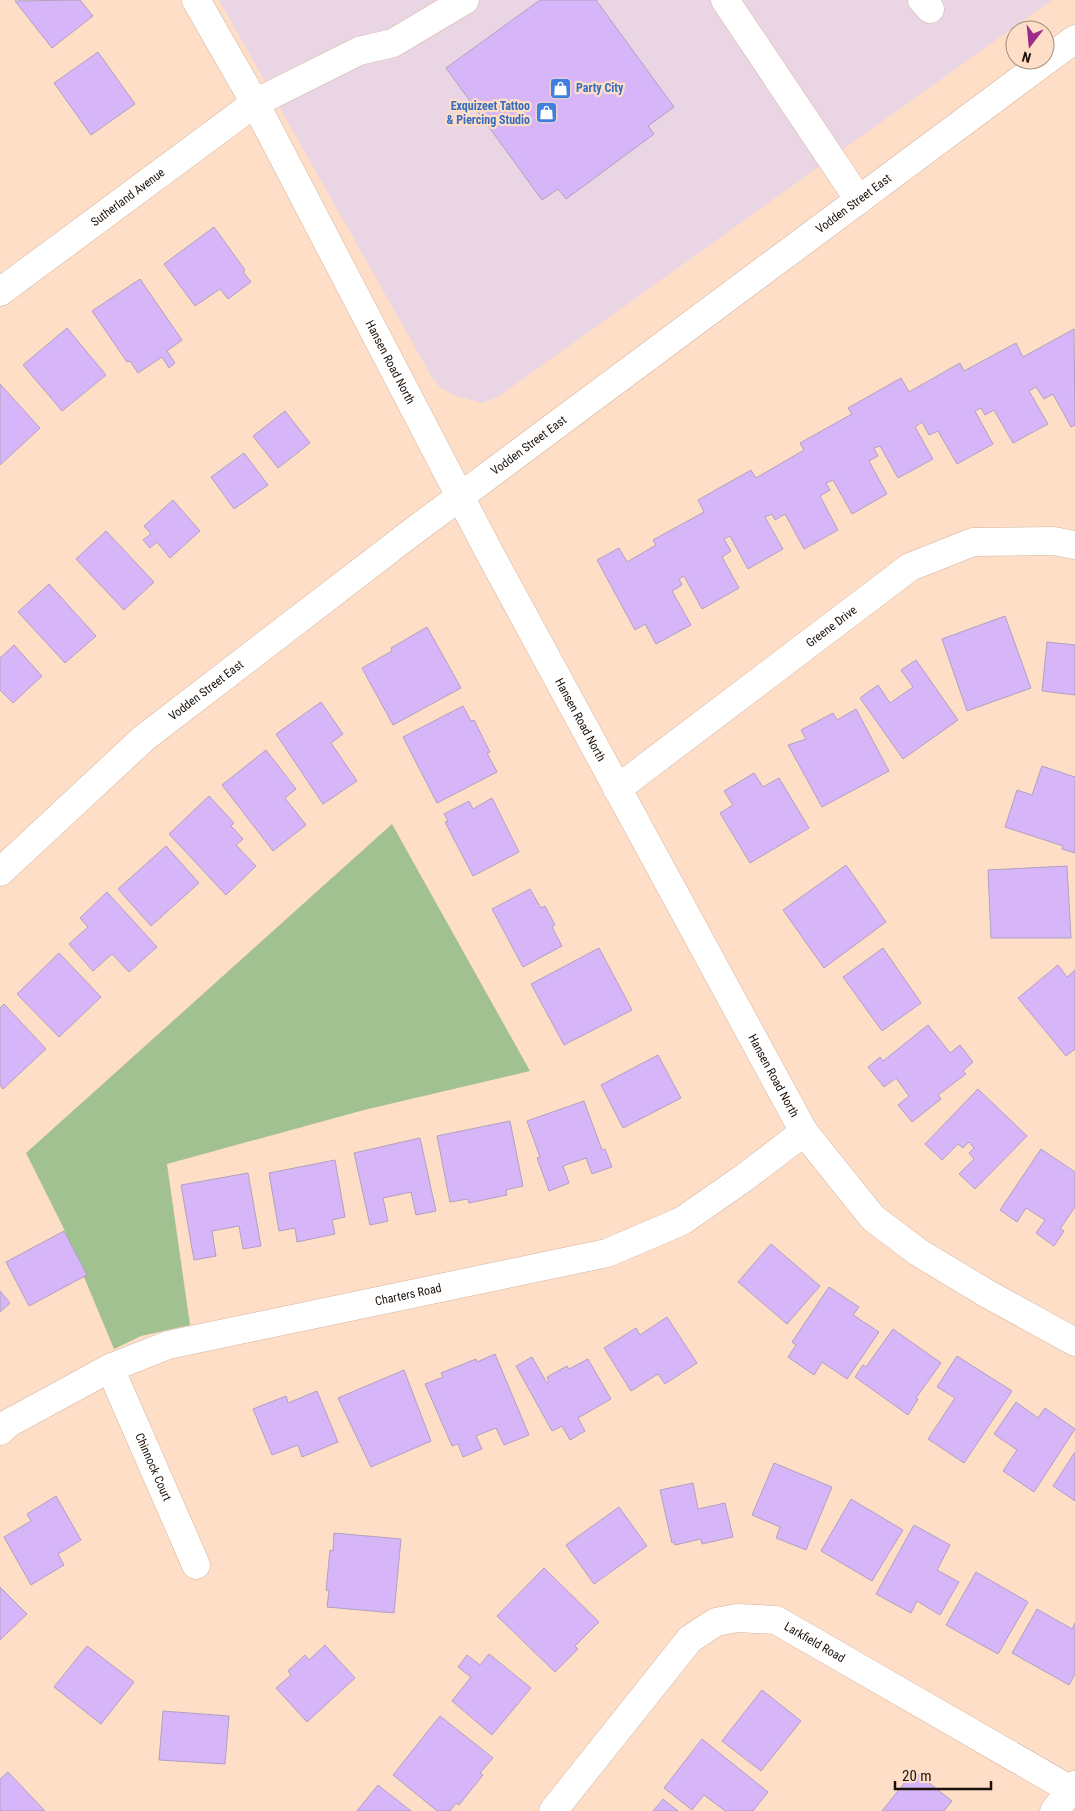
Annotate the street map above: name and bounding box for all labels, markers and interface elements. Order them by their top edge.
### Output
north arrow [1005,20,1055,70]
text: N [1020,49,1033,66]
shop icon: Party City [548,76,572,100]
place label: Party City [576,81,624,95]
place label: Exquizeet Tattoo & Piercing Studio [447,99,530,127]
shop icon: Exquizeet Tattoo & Piercing Studio [534,101,558,125]
street label: Sutherland Avenue [88,165,168,229]
street label: Vodden Street East [813,171,894,236]
street label: Hansen Road North [363,318,418,407]
street label: Vodden Street East [488,413,569,478]
street label: Greene Drive [803,603,860,650]
street label: Vodden Street East [166,657,247,723]
street label: Hansen Road North [552,676,608,764]
street label: Hansen Road North [745,1032,802,1120]
street label: Charters Road [374,1281,443,1308]
street label: Chinnock Court [132,1431,174,1504]
street label: Larkfield Road [782,1619,847,1665]
scale bar [895,1758,991,1790]
text: 20 m [902,1767,932,1785]

